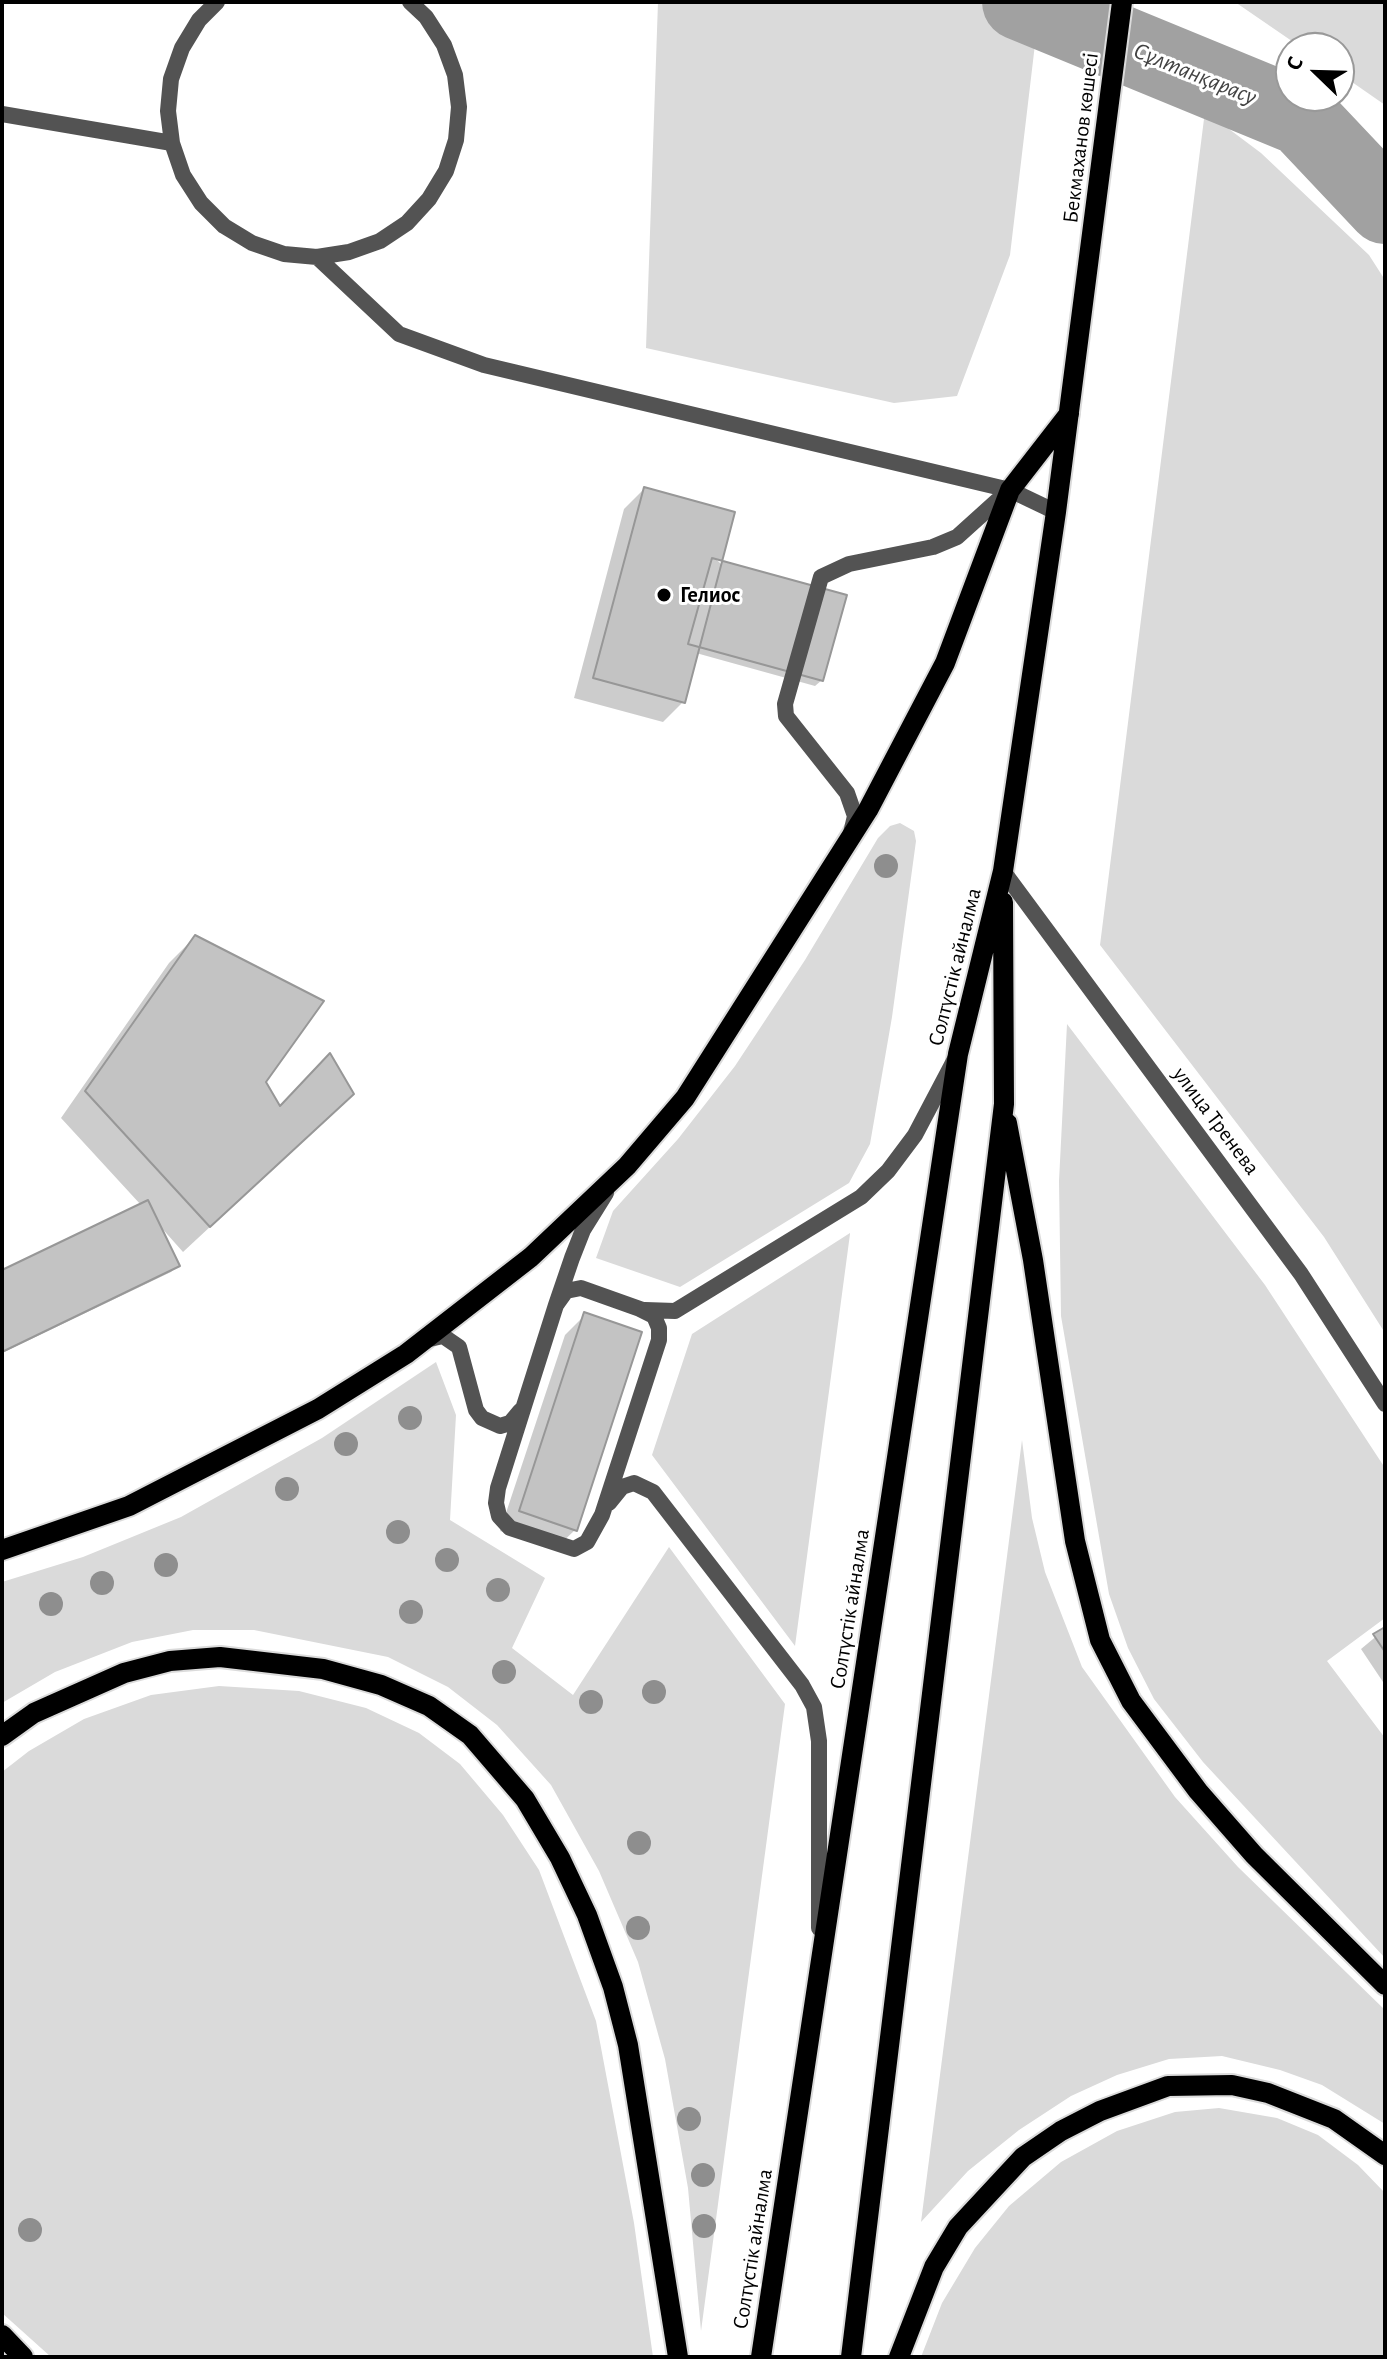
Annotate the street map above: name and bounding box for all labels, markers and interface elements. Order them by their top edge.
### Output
north arrow [1275,32,1355,112]
water label: Сұлтанқарасу [1129,36,1261,112]
street label: Бекмаханов көшесі [1057,51,1105,225]
text: С [1282,54,1307,73]
place label: Гелиос [680,582,740,608]
marker: Гелиос [655,586,673,604]
street label: Солтүстік айналма [923,885,987,1049]
street label: улица Тренева [1167,1062,1265,1180]
street label: Солтүстік айналма [824,1527,876,1691]
street label: Солтүстік айналма [727,2167,779,2331]

